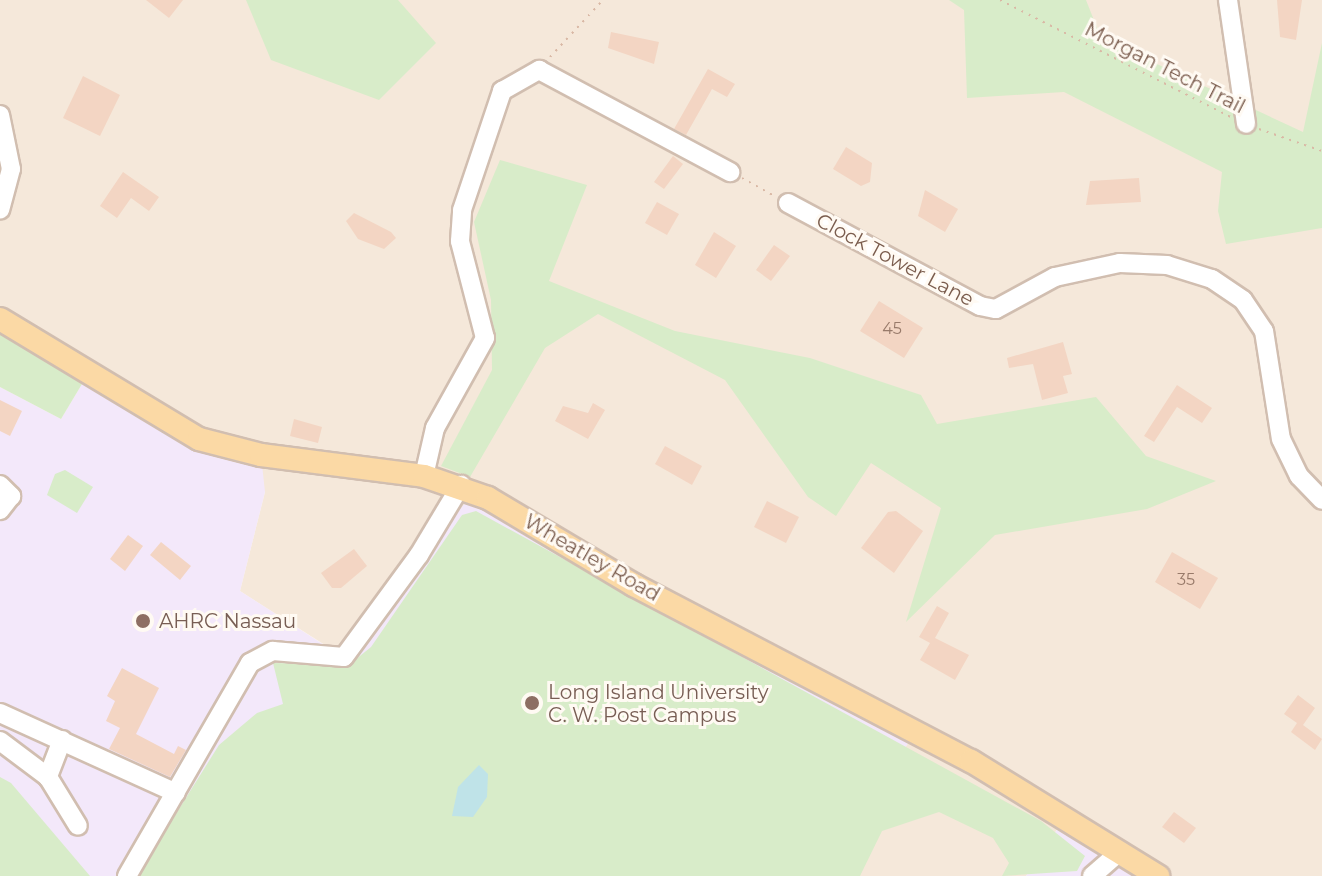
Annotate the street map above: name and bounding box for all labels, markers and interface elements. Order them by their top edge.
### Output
street label: Morgan Tech Trail [1081,17,1249,119]
street label: Clock Tower Lane [812,208,978,312]
house number: 45 [882,319,902,339]
street label: Wheatley Road [520,509,664,607]
house number: 35 [1177,570,1195,590]
place label: AHRC Nassau [159,609,296,633]
marker: AHRC Nassau [134,612,152,630]
place label: Long Island University C. W. Post Campus [548,680,768,727]
marker: Long Island University C. W. Post Campus [523,694,541,712]

